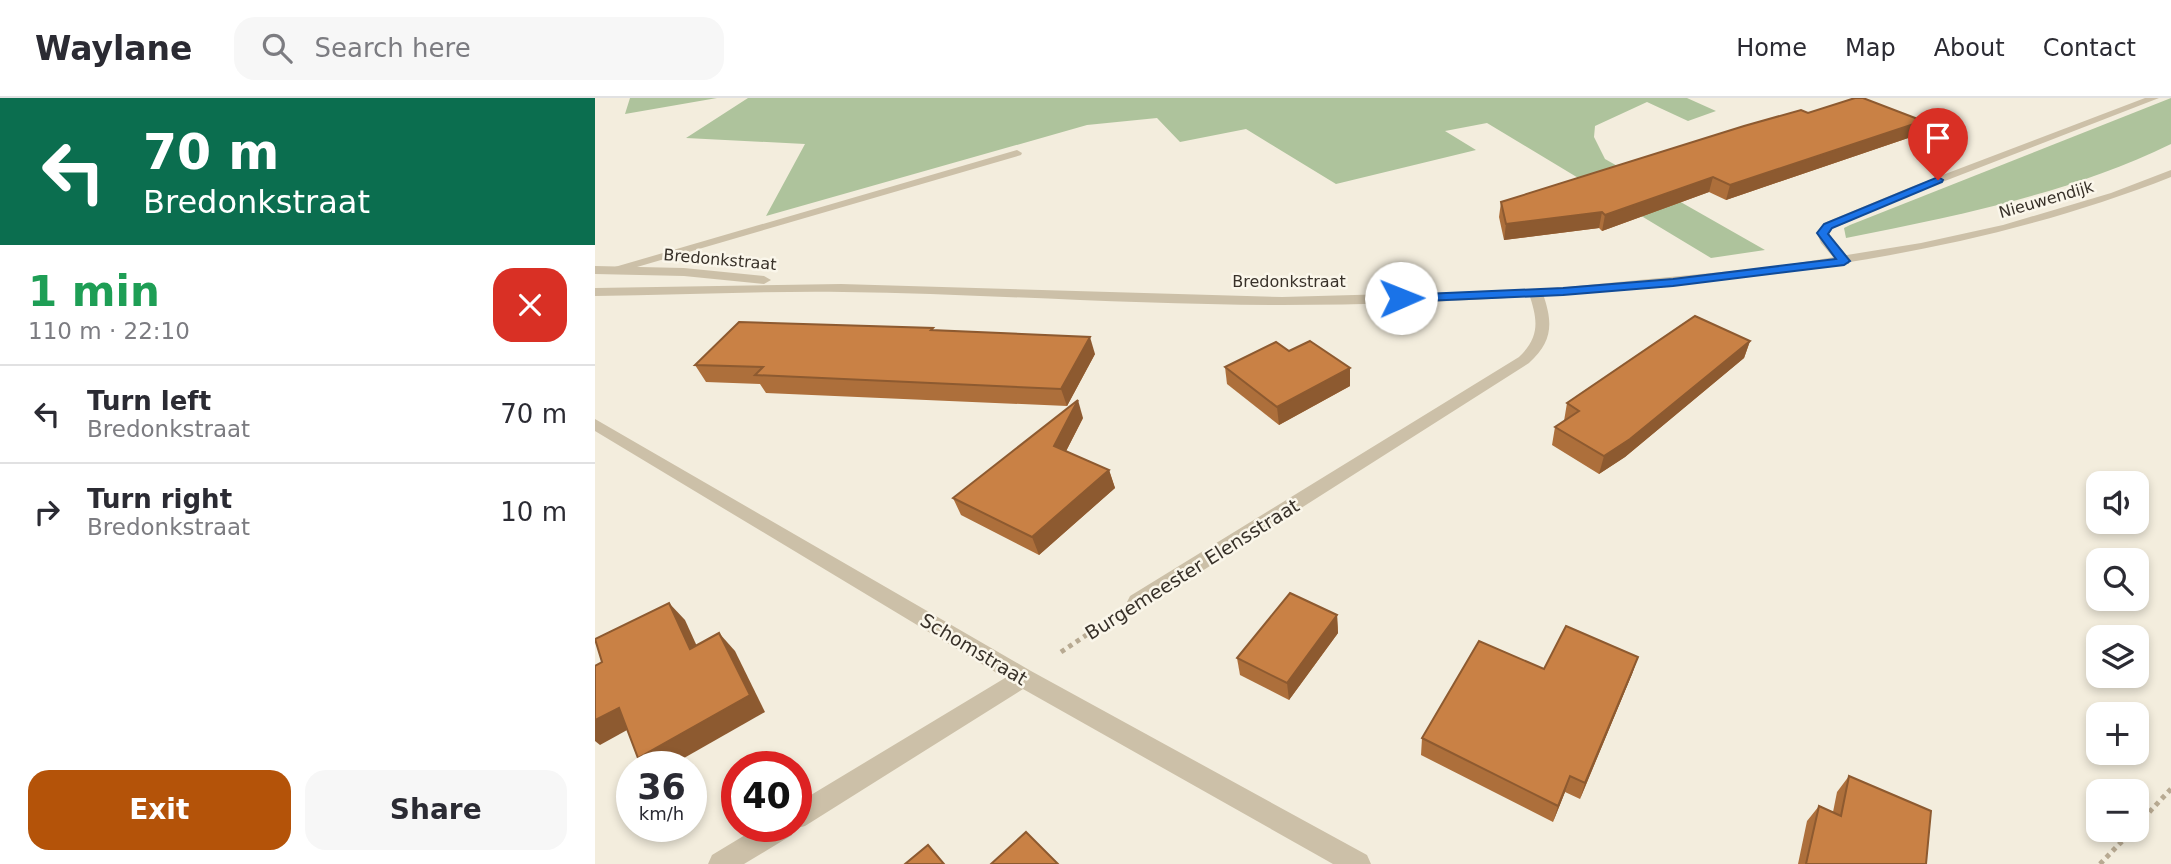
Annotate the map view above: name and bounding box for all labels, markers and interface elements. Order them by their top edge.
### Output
search box [234,17,724,80]
text: Waylane [35,29,192,68]
icon: search [258,29,296,67]
text: Search here [314,33,471,63]
text: Home [1736,34,1807,62]
text: Map [1845,34,1896,62]
text: About [1934,34,2005,62]
text: Contact [2043,34,2136,62]
pin [1908,108,1968,180]
icon: arrive [1919,119,1957,157]
text: 70 m [143,124,279,181]
icon: left [28,126,119,217]
street label: Nieuwendijk [1997,177,2096,222]
text: Bredonkstraat [143,183,370,221]
street label: Bredonkstraat [663,245,777,274]
position arrow [1364,261,1438,335]
text: 1 min [28,267,160,316]
button: close [493,268,567,342]
street label: Bredonkstraat [1232,272,1346,291]
text: 110 m · 22:10 [28,318,190,344]
text: Turn left [87,386,211,416]
icon: left [28,395,66,433]
text: 70 m [500,399,567,429]
text: Bredonkstraat [87,416,250,442]
map controls [2086,471,2149,842]
button: sound [2086,471,2149,534]
text: Turn right [87,484,232,514]
icon: right [28,493,66,531]
street label: Burgemeester Elensstraat [1081,494,1303,644]
text: 10 m [500,497,567,527]
text: Bredonkstraat [87,514,250,540]
button: search [2086,548,2149,611]
street label: Schomstraat [917,609,1031,689]
button: layers [2086,625,2149,688]
button: + [2086,702,2149,765]
speed limit sign: 40 [721,751,812,842]
text: 36 [637,767,686,807]
button: Exit [28,770,291,850]
button: Share [305,770,567,850]
button: − [2086,779,2149,842]
text: km/h [639,803,684,824]

